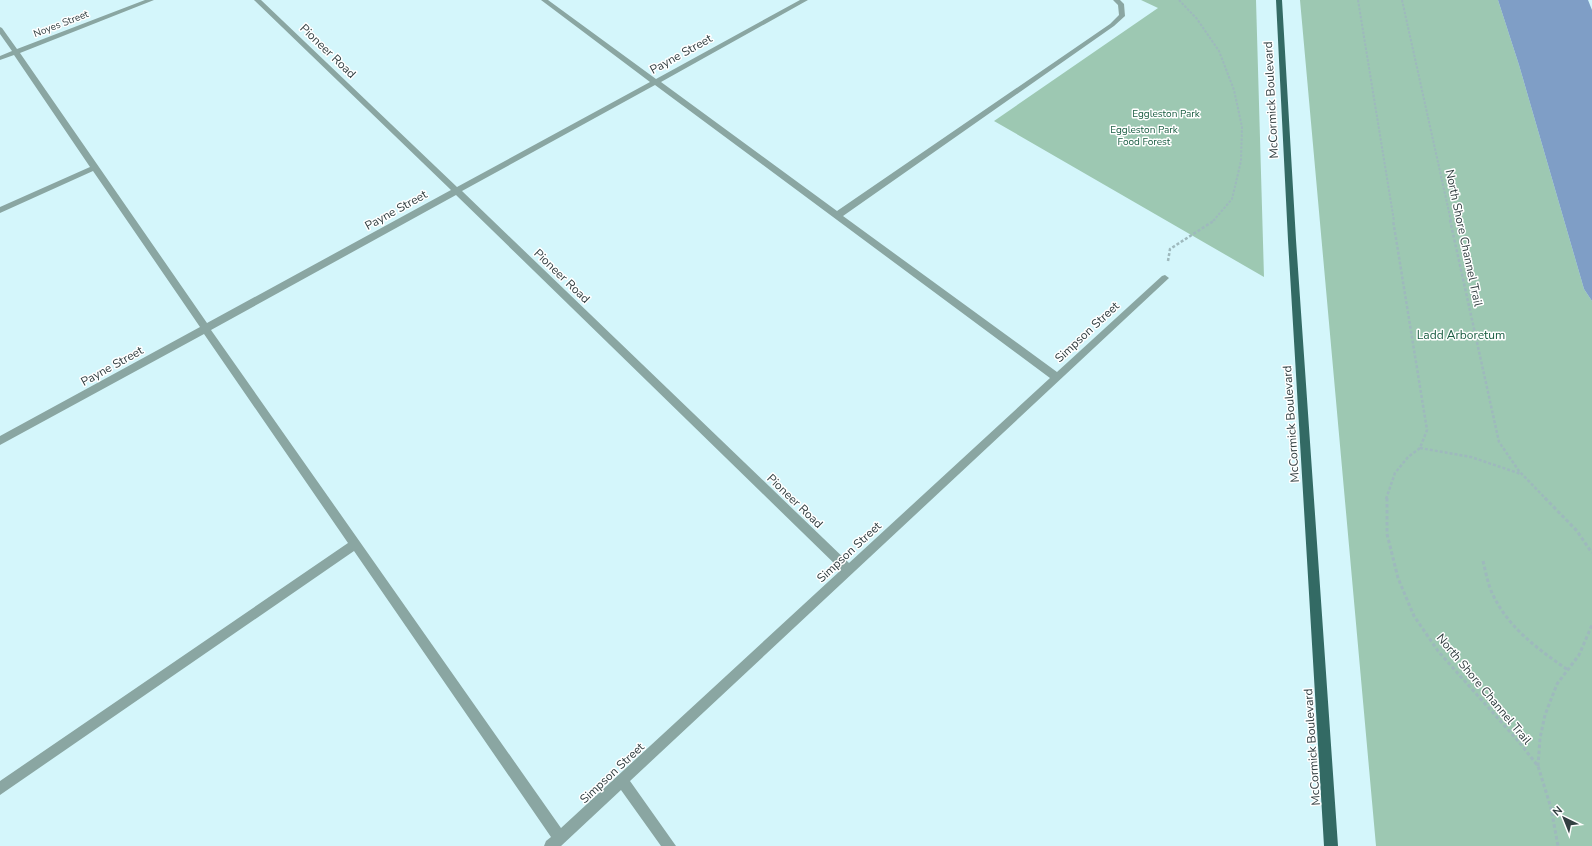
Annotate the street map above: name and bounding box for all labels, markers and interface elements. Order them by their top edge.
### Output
street label: Noyes Street [31,7,91,41]
street label: Pioneer Road [297,20,359,82]
street label: Payne Street [647,30,716,78]
street label: McCormick Boulevard [1260,41,1282,159]
park label: Eggleston Park [1132,107,1201,121]
park label: Eggleston Park Food Forest [1110,123,1179,149]
street label: North Shore Channel Trail [1442,168,1486,309]
street label: Payne Street [362,186,431,234]
street label: Pioneer Road [531,245,593,307]
street label: Simpson Street [1051,297,1123,366]
park label: Ladd Arboretum [1417,327,1505,343]
street label: Payne Street [78,342,147,390]
street label: McCormick Boulevard [1279,365,1303,483]
street label: Pioneer Road [764,470,826,532]
street label: Simpson Street [813,517,885,586]
street label: North Shore Channel Trail [1433,630,1535,748]
street label: McCormick Boulevard [1300,688,1324,806]
street label: Simpson Street [576,738,648,807]
north arrow [1544,798,1584,838]
text: N [1549,803,1566,819]

